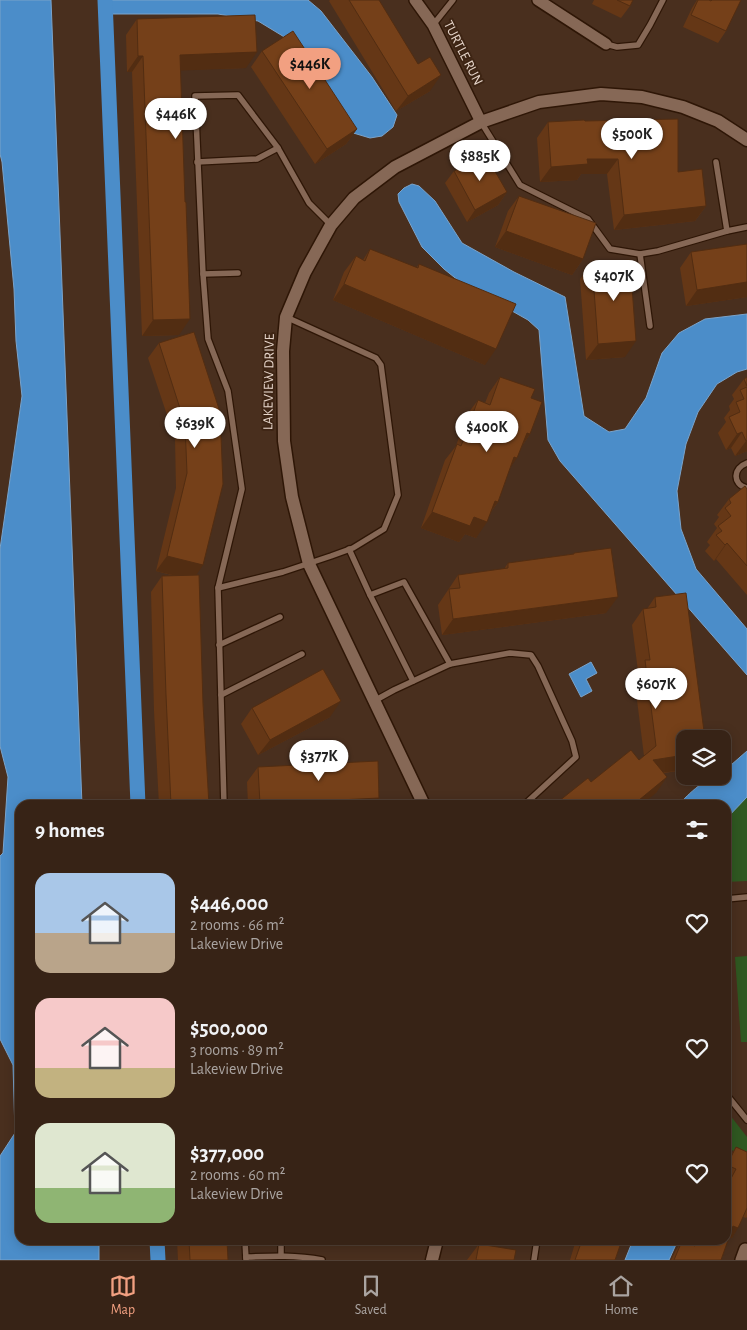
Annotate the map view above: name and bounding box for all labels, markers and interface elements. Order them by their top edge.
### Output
street label: TURTLE RUN [441,18,485,88]
pin: $446K [275,48,345,90]
text: $446K [290,56,330,72]
pin: $446K [141,98,211,140]
text: $446K [156,106,196,122]
pin: $500K [597,118,667,160]
text: $500K [612,126,652,142]
pin: $885K [445,140,515,182]
text: $885K [460,148,500,164]
pin: $407K [579,260,649,302]
text: $407K [594,268,634,284]
street label: LAKEVIEW DRIVE [261,333,277,430]
pin: $639K [160,406,230,449]
pin: $400K [452,410,522,453]
text: $639K [176,415,214,431]
text: $400K [466,419,508,435]
pin: $607K [621,668,691,710]
text: $607K [636,676,676,692]
map controls [676,730,731,785]
button: layers [676,730,731,785]
pin: $377K [284,740,354,782]
text: $377K [300,748,338,764]
icon: filters [683,816,711,844]
text: 9 homes [35,820,105,841]
icon: home [75,893,135,953]
text: $446,000 [190,893,268,914]
icon: heart [683,909,711,937]
text: 2 rooms · 66 m² [190,917,284,933]
text: Lakeview Drive [190,936,283,952]
icon: home [75,1018,135,1078]
text: $500,000 [190,1018,268,1039]
icon: heart [683,1034,711,1062]
text: 3 rooms · 89 m² [190,1042,284,1058]
text: Lakeview Drive [190,1061,283,1077]
icon: home [75,1143,135,1203]
text: $377,000 [190,1143,264,1164]
icon: heart [683,1159,711,1187]
text: 2 rooms · 60 m² [190,1167,285,1183]
text: Lakeview Drive [190,1186,283,1202]
tab: Map [109,1272,137,1319]
tab: Saved [355,1272,387,1319]
tab: Home [604,1272,638,1319]

